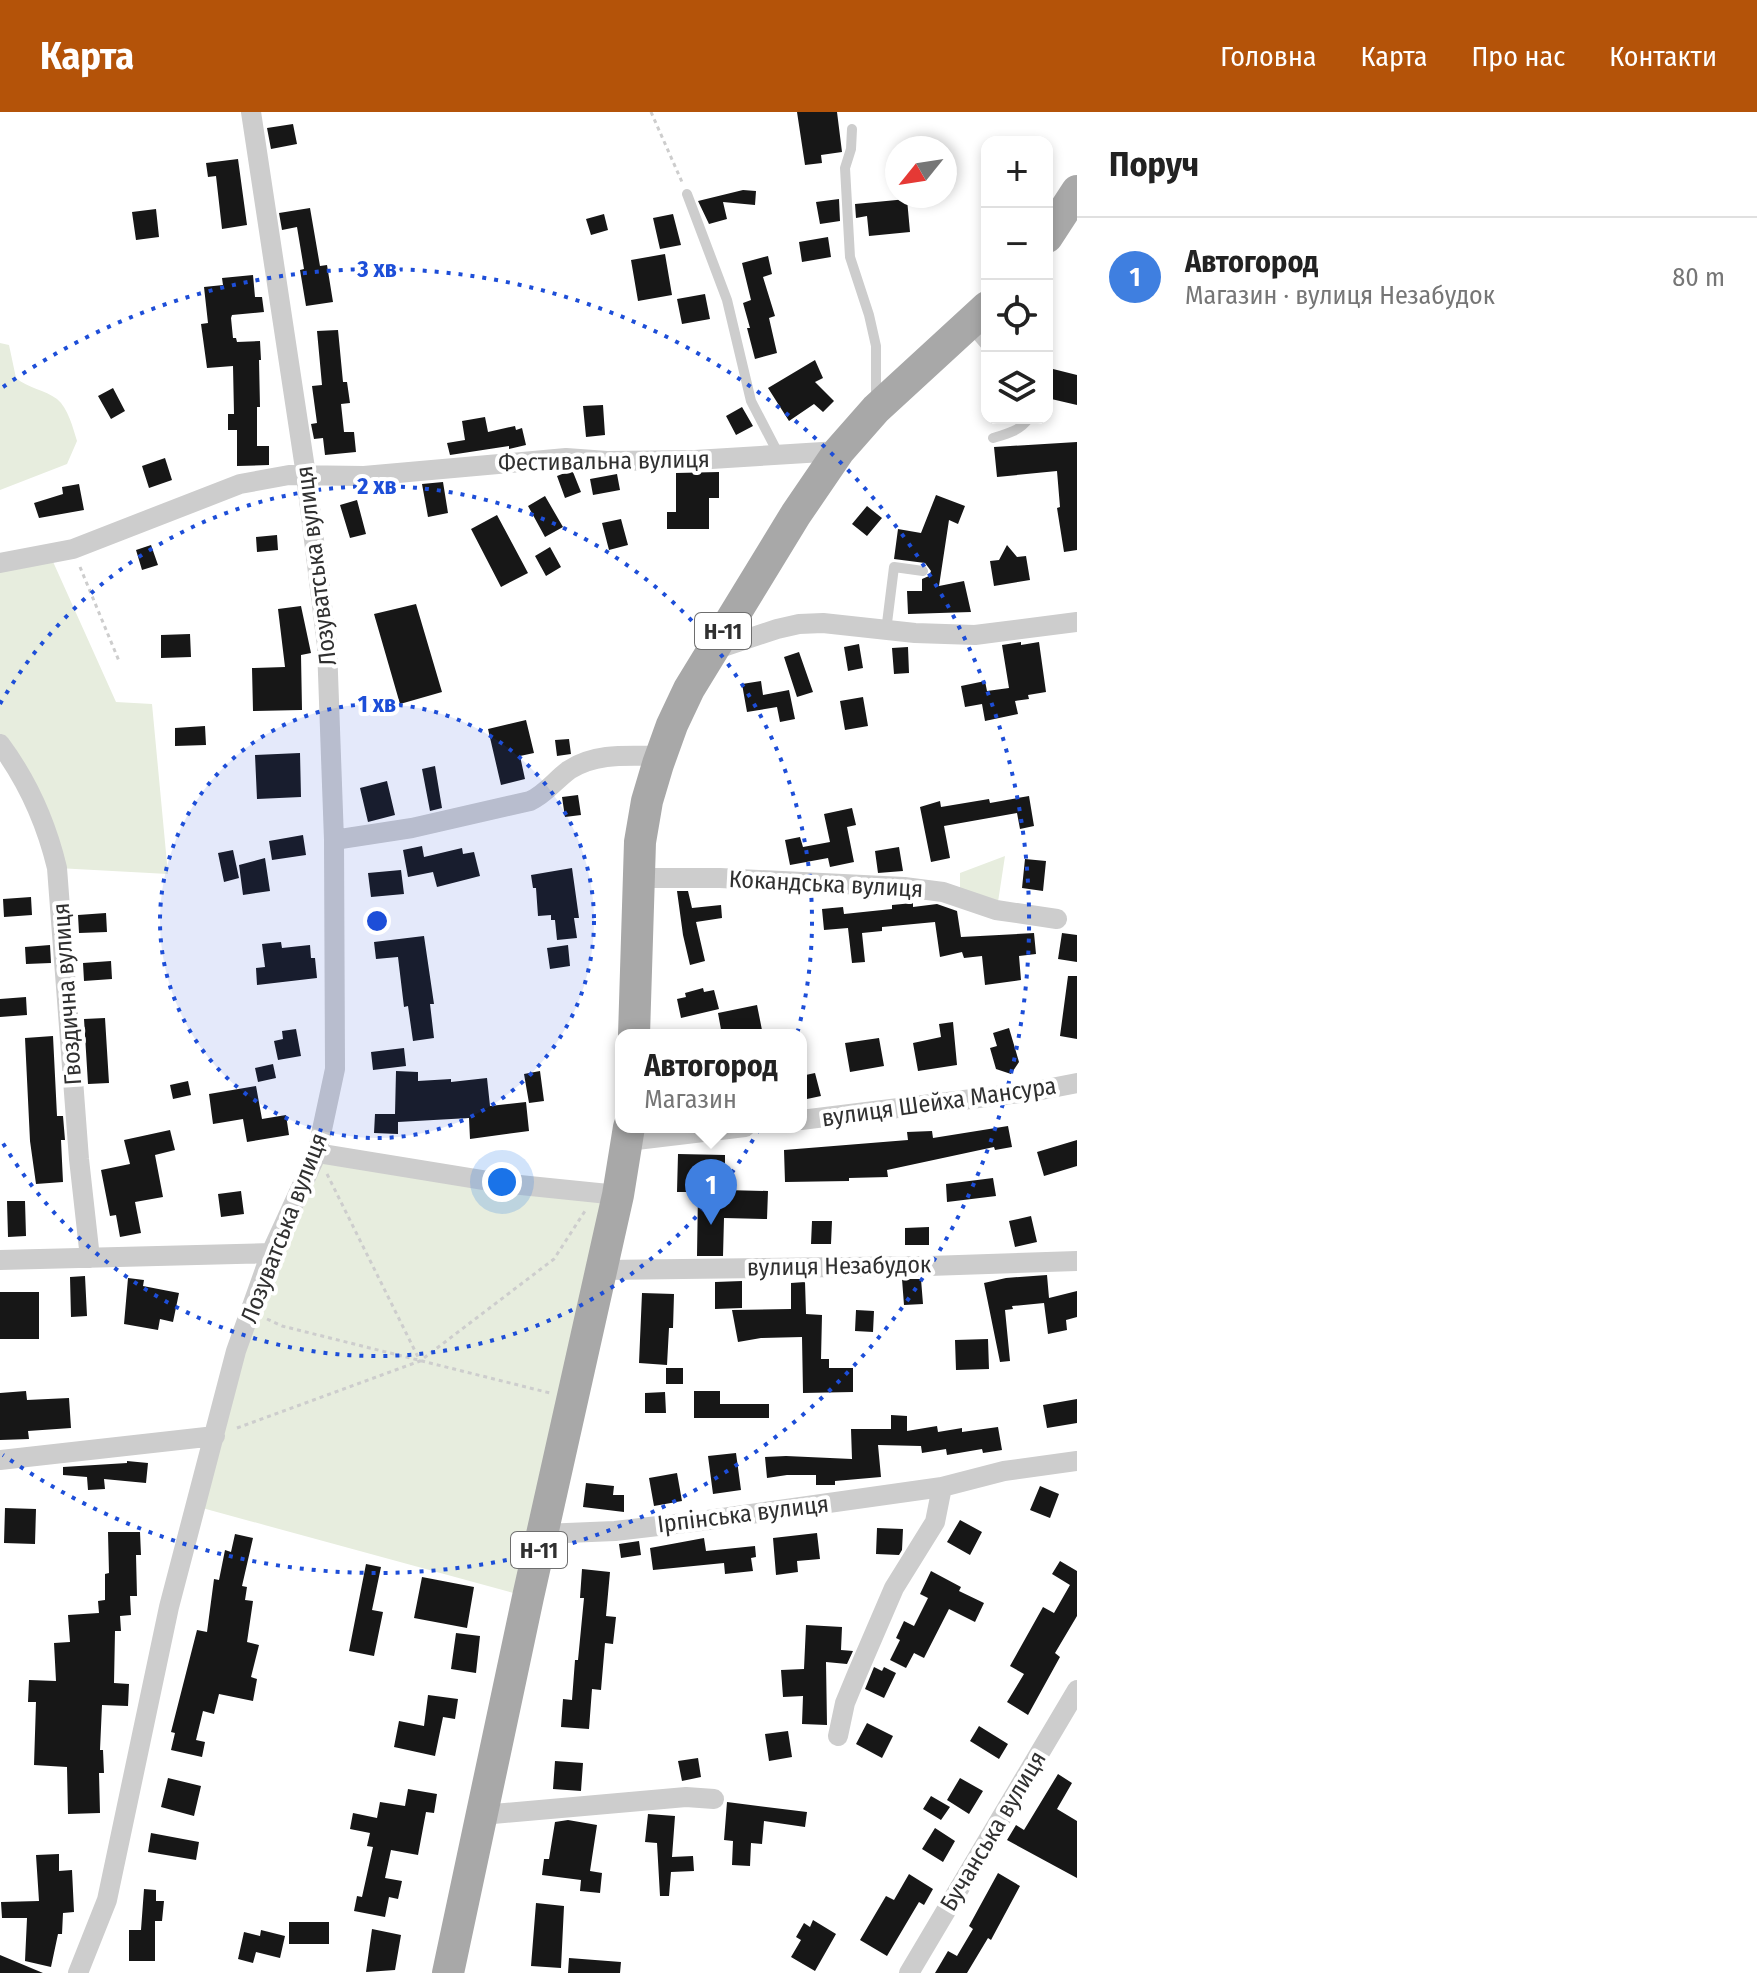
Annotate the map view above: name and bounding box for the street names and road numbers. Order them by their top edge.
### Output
street label: Фестивальна вулиця [498,445,710,477]
street label: Лозуватська вулиця [290,464,342,668]
road number: Н-11 [695,613,751,649]
street label: Кокандська вулиця [728,865,924,903]
street label: Гвоздична вулиця [47,902,87,1086]
street label: вулиця Шейха Мансура [820,1072,1058,1132]
street label: Лозуватська вулиця [235,1129,333,1327]
street label: вулиця Незабудок [747,1250,932,1282]
street label: Ірпінська вулиця [656,1490,830,1538]
road number: Н-11 [511,1532,567,1568]
street label: Бучанська вулиця [934,1746,1052,1916]

